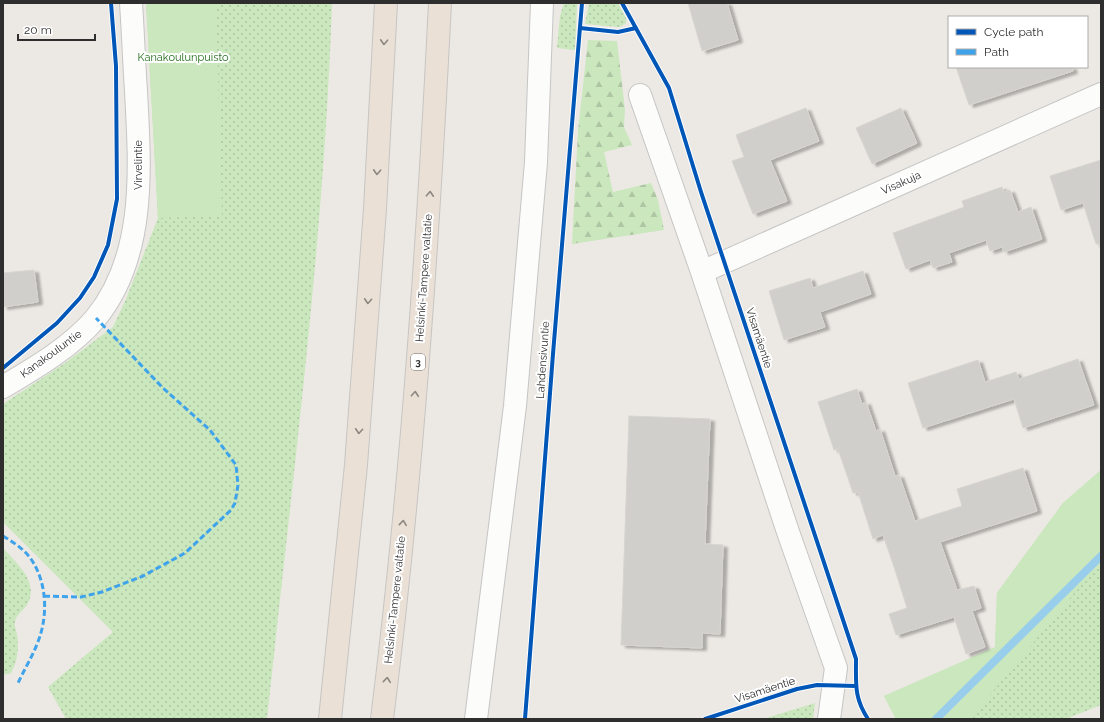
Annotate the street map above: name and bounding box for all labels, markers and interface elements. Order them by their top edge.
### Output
scale bar [18,16,95,42]
legend [948,16,1088,68]
text: 20 m [24,23,52,37]
text: Cycle path [984,25,1043,39]
one-way arrow [379,39,388,45]
text: Path [984,45,1009,59]
park label: Kanakoulunpuisto [137,51,229,64]
street label: Virvelintie [132,139,145,190]
one-way arrow [373,169,381,175]
street label: Visakuja [879,169,923,197]
one-way arrow [426,191,435,197]
street label: Helsinki-Tampere valtatie [413,213,435,342]
one-way arrow [364,298,373,304]
street label: Visamäentie [743,306,775,370]
street label: Lahdensivuntie [534,320,552,399]
street label: Kanakouluntie [18,327,85,381]
road number: 3 [411,354,425,370]
one-way arrow [410,391,419,397]
one-way arrow [354,428,363,434]
one-way arrow [399,520,408,526]
street label: Helsinki-Tampere valtatie [382,535,408,664]
street label: Visamäentie [733,674,797,706]
one-way arrow [382,677,391,683]

